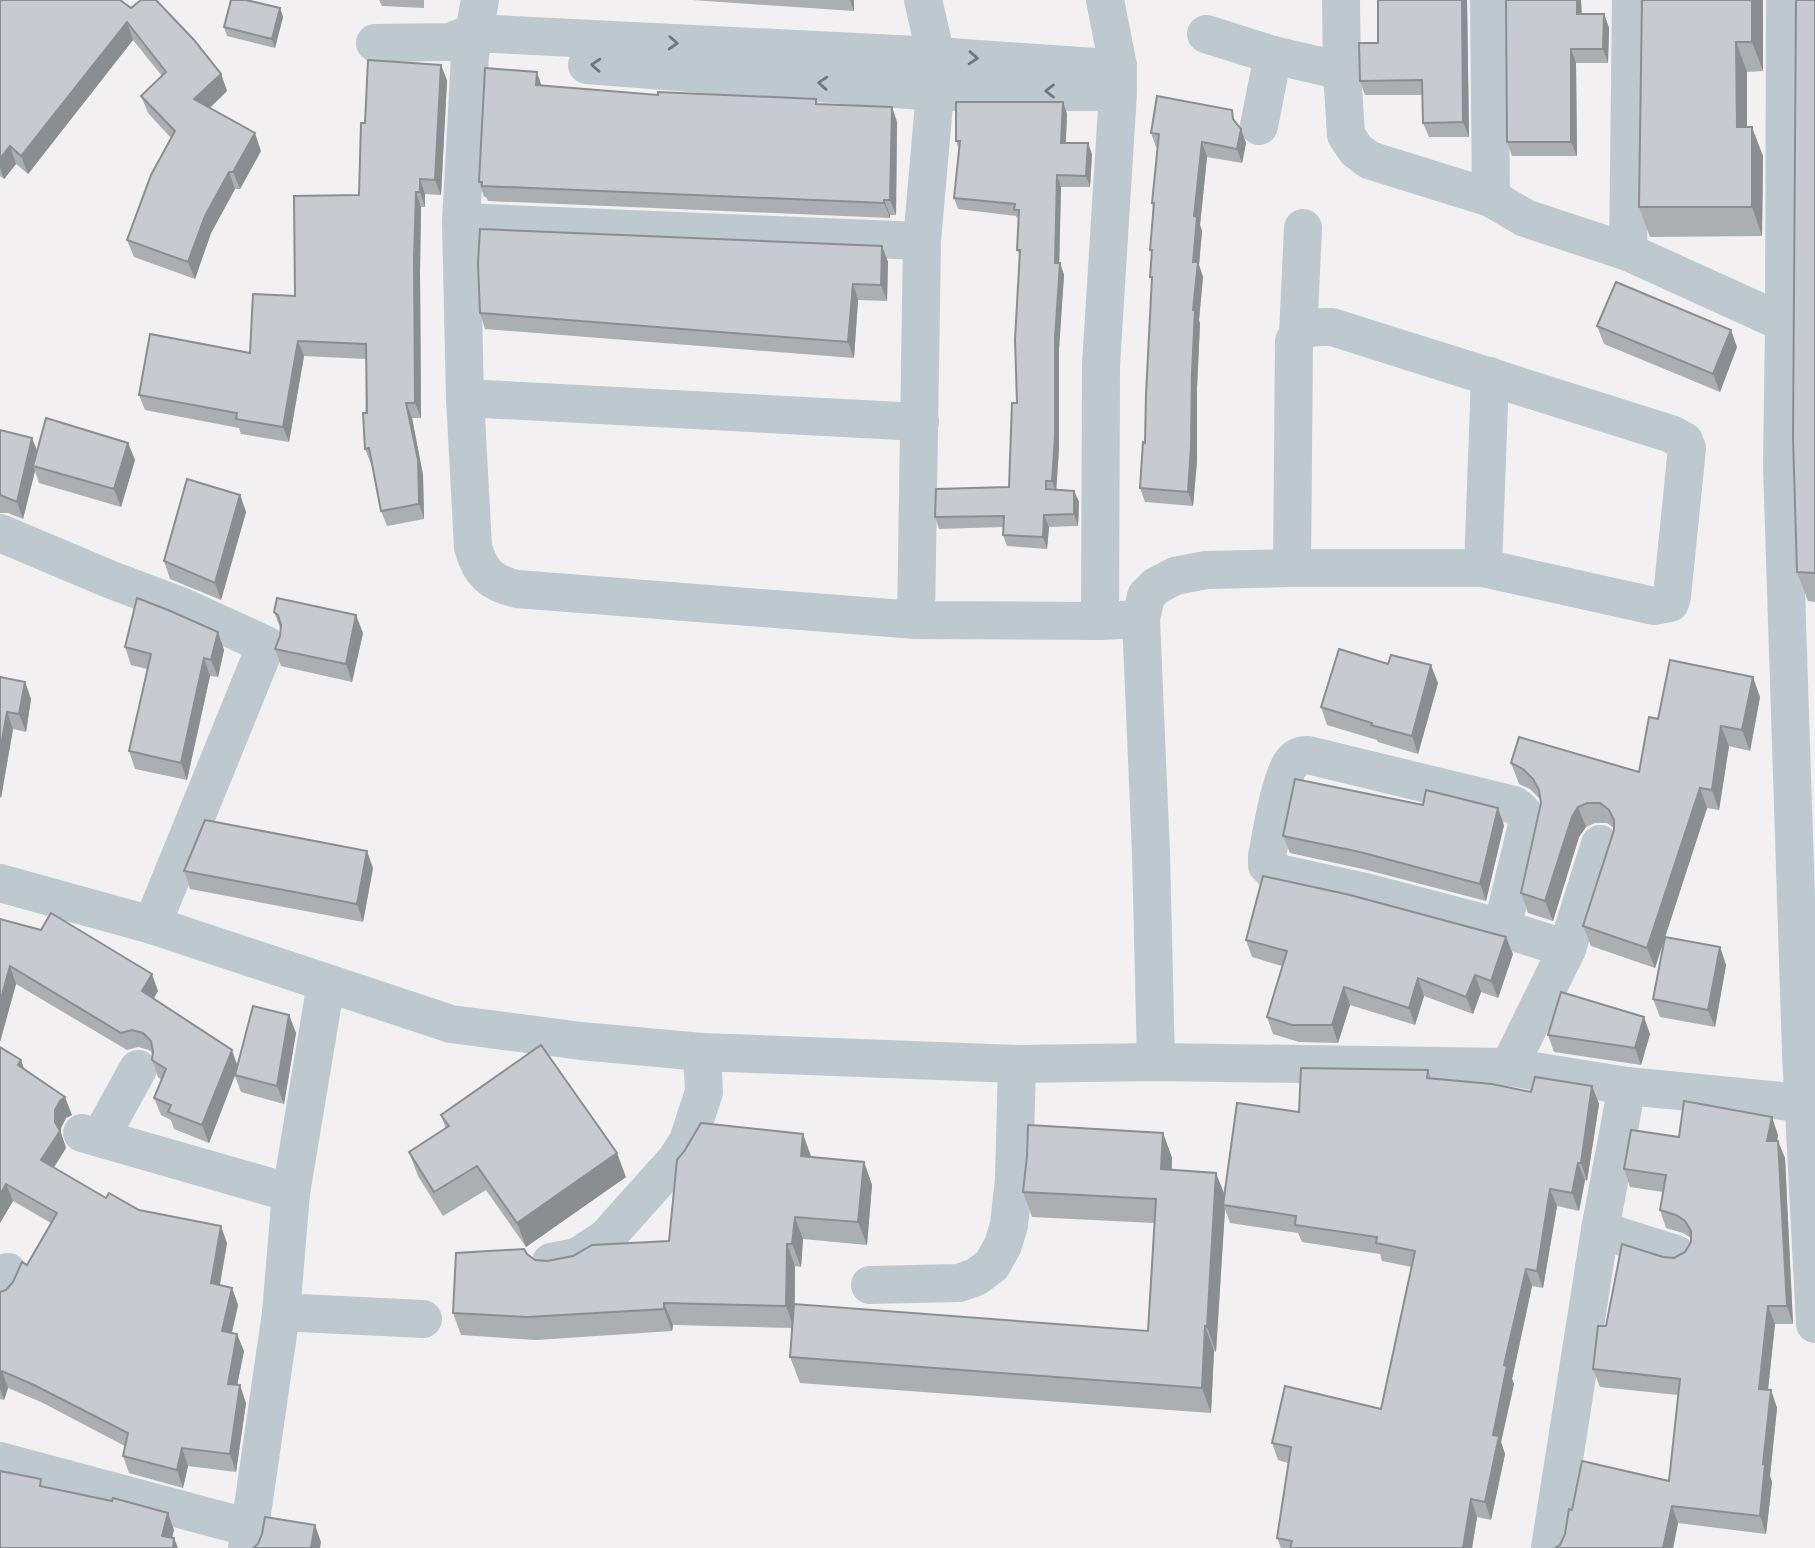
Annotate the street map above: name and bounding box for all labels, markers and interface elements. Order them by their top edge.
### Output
one-way arrow [667,36,678,51]
one-way arrow [968,50,979,65]
one-way arrow [590,58,601,73]
one-way arrow [817,76,828,91]
one-way arrow [1044,83,1055,99]

